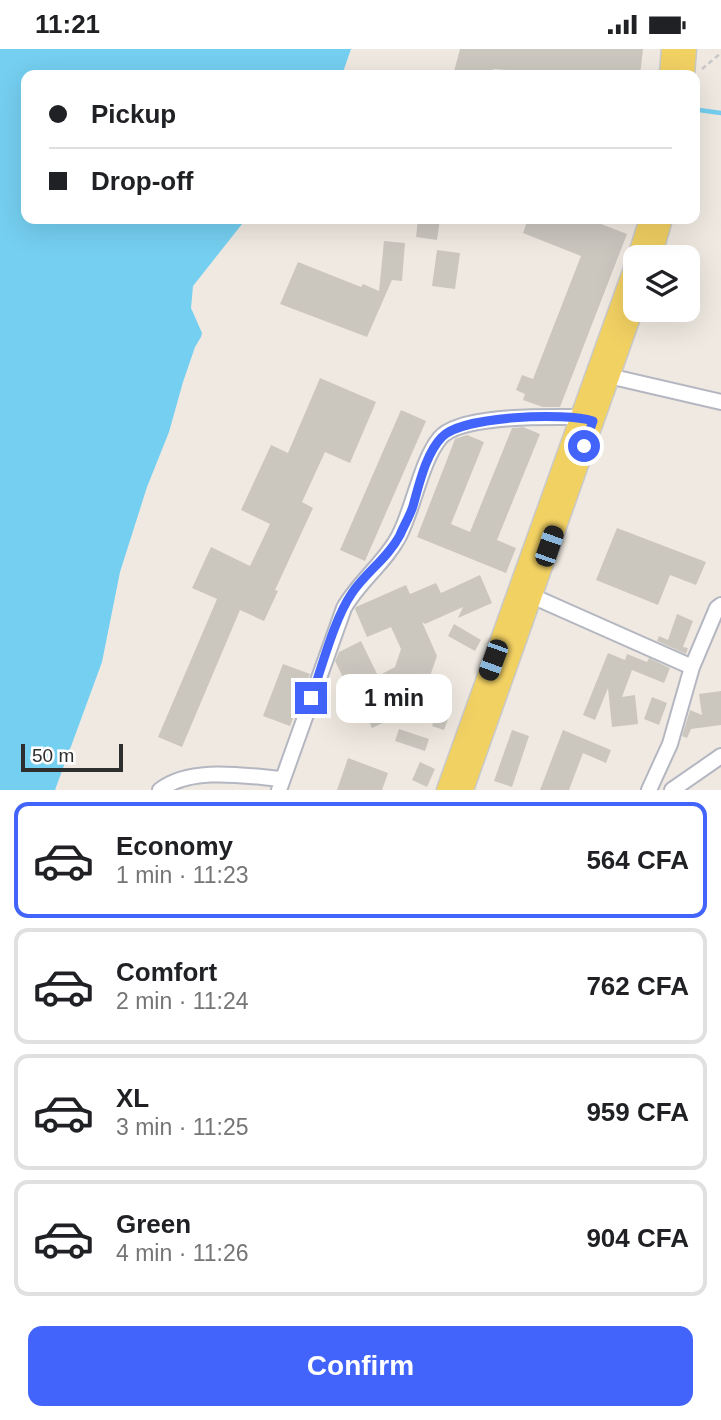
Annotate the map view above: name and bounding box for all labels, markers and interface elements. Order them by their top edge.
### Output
text: 11:21 [35,9,100,39]
text: Pickup [91,99,176,129]
text: Drop-off [91,166,194,196]
map controls [623,245,700,322]
button: layers [623,245,700,322]
route start [568,430,600,462]
car [533,523,566,569]
car [476,637,511,683]
callout: 1 min [336,673,451,723]
route end [295,682,327,714]
text: 1 min [364,685,424,711]
scale bar [21,741,122,773]
text: 50 m [32,745,74,766]
icon: car [32,829,95,892]
text: Economy [116,831,233,861]
text: 564 CFA [586,845,689,875]
text: 1 min · 11:23 [116,862,249,888]
icon: car [32,955,95,1018]
text: Comfort [116,957,217,987]
text: 762 CFA [586,971,689,1001]
text: 2 min · 11:24 [116,988,249,1014]
icon: car [32,1081,95,1144]
text: XL [116,1083,149,1113]
text: 959 CFA [586,1097,689,1127]
text: 3 min · 11:25 [116,1114,249,1140]
icon: car [32,1207,95,1270]
text: Green [116,1209,191,1239]
text: 904 CFA [586,1223,689,1253]
text: 4 min · 11:26 [116,1240,249,1266]
button: Confirm [28,1326,693,1406]

